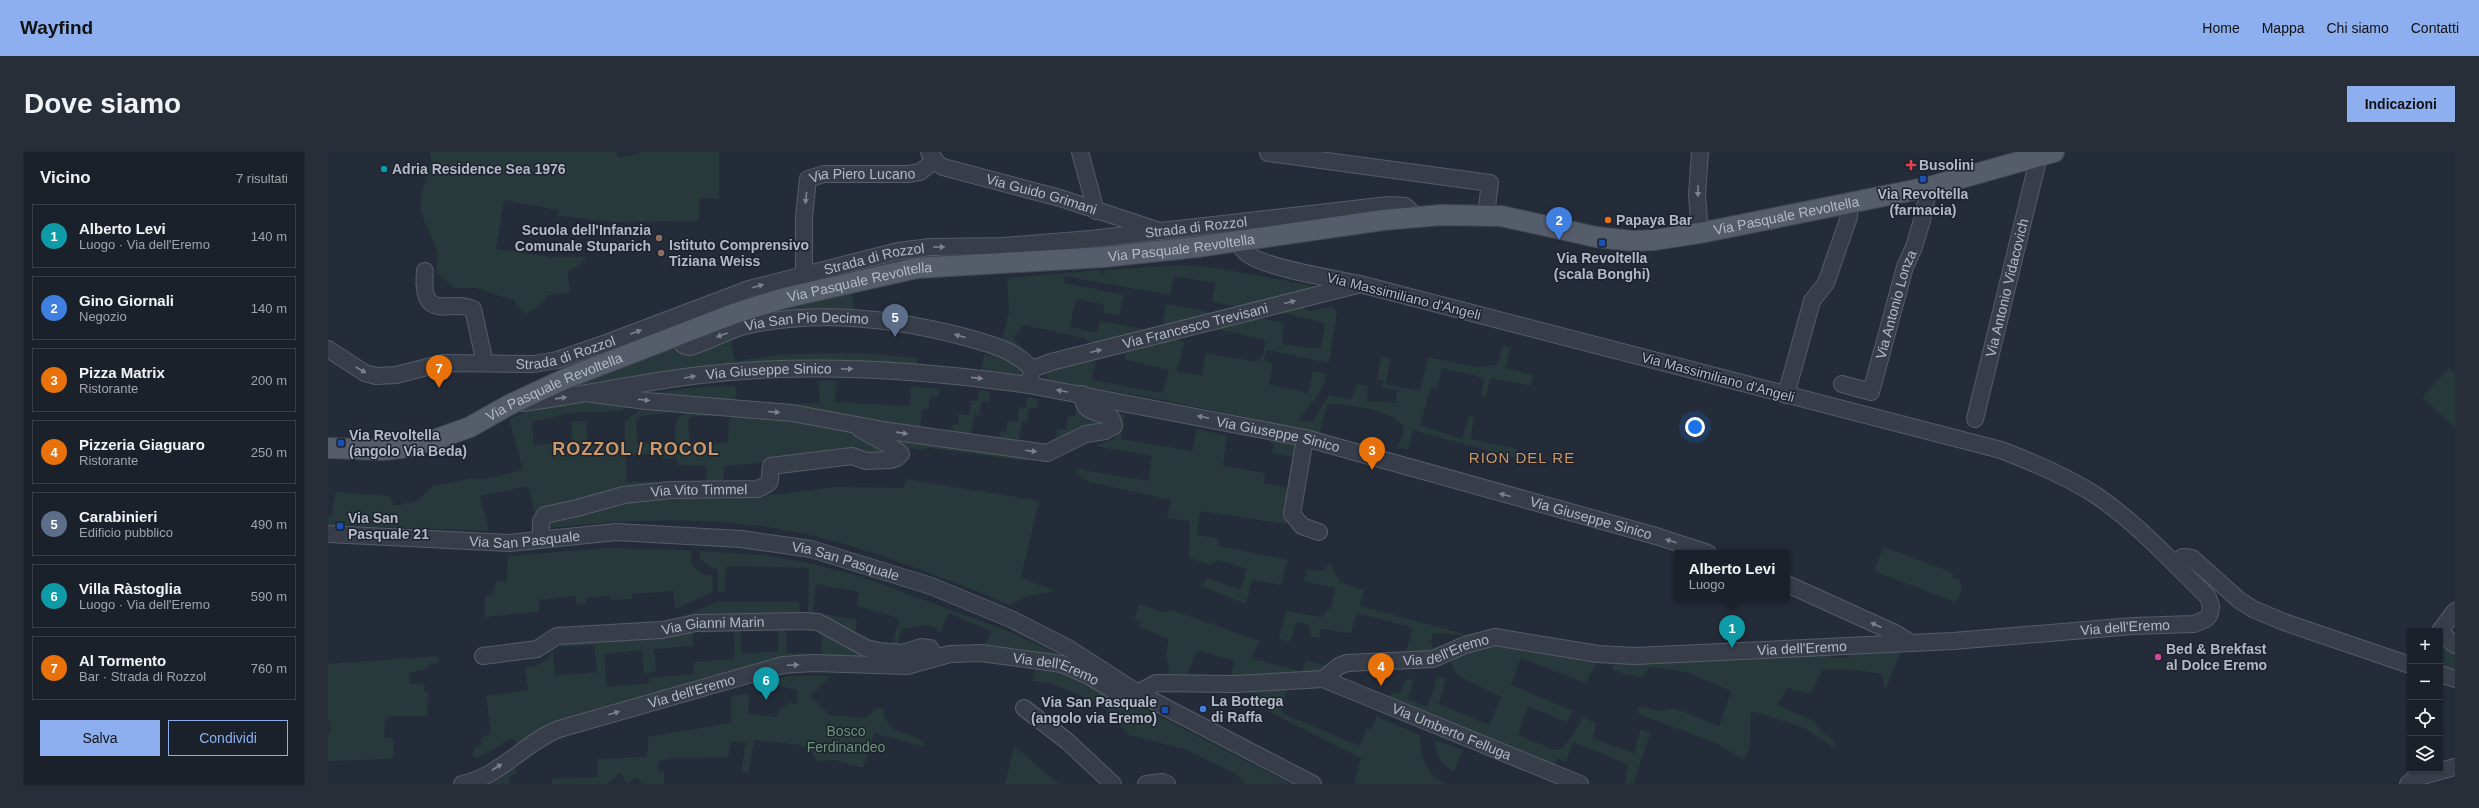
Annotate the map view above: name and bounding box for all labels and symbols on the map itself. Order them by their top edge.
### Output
place label: Busolini [1919,157,1974,173]
marker: Busolini [1906,160,1916,170]
place label: Adria Residence Sea 1976 [392,161,566,177]
marker: Adria Residence Sea 1976 [379,164,389,174]
street label: Via Piero Lucano [807,165,917,186]
street label: Via Guido Grimani [984,171,1099,218]
marker: Via Revoltella (farmacia) [1918,174,1928,184]
one-way arrow [1694,185,1701,197]
place label: Via Revoltella (farmacia) [1878,186,1969,218]
one-way arrow [803,192,809,204]
street label: Via Pasquale Revoltella [1712,193,1861,238]
pin: 2 [1546,207,1572,240]
place label: Papaya Bar [1616,212,1693,228]
street label: Strada di Rozzol [1144,213,1248,241]
marker: Papaya Bar [1603,215,1613,225]
street label: Via Antonio Vidacovich [1982,217,2031,359]
place label: Scuola dell'Infanzia Comunale Stuparich [515,222,651,254]
street label: Via Pasquale Revoltella [1107,231,1256,265]
marker: Scuola dell'Infanzia Comunale Stuparich [654,233,664,243]
place label: Istituto Comprensivo Tiziana Weiss [669,237,809,269]
marker: Via Revoltella (scala Bonghi) [1597,238,1607,248]
street label: Strada di Rozzol [822,240,925,278]
one-way arrow [933,244,946,250]
street label: Via Antonio Lonza [1872,247,1920,361]
marker: Istituto Comprensivo Tiziana Weiss [656,248,666,258]
place label: Via Revoltella (scala Bonghi) [1554,250,1650,282]
street label: Via Pasquale Revoltella [786,259,933,305]
street label: Via Massimiliano d'Angeli [1325,269,1483,323]
one-way arrow [752,283,764,289]
one-way arrow [1284,299,1296,305]
street label: Via Francesco Trevisani [1121,300,1270,352]
pin: 5 [882,304,908,337]
street label: Via San Pio Decimo [743,309,870,334]
one-way arrow [631,328,643,334]
street label: Strada di Rozzol [515,332,617,372]
one-way arrow [715,332,727,338]
one-way arrow [954,333,966,339]
one-way arrow [1090,348,1102,354]
street label: Via Pasquale Revoltella [483,349,625,424]
street label: Via Massimiliano d'Angeli [1640,349,1796,405]
pin: 7 [426,355,452,388]
street label: Via Giuseppe Sinico [705,360,832,382]
one-way arrow [355,366,367,373]
one-way arrow [841,366,854,372]
one-way arrow [683,374,696,380]
one-way arrow [971,375,983,382]
one-way arrow [1056,388,1068,394]
one-way arrow [555,395,567,401]
one-way arrow [638,397,651,403]
one-way arrow [768,408,780,415]
street label: Via Giuseppe Sinico [1215,413,1342,455]
one-way arrow [1197,414,1210,420]
your location [1685,417,1705,437]
place label: Via Revoltella (angolo Via Beda) [349,427,467,459]
one-way arrow [896,430,908,436]
pin: 3 [1359,437,1385,470]
marker: Via Revoltella (angolo Via Beda) [336,438,346,448]
district label: ROZZOL / ROCOL [552,439,720,459]
one-way arrow [1025,447,1037,454]
district label: RION DEL RE [1469,449,1575,466]
street label: Via Vito Timmel [650,481,748,500]
one-way arrow [1499,491,1512,497]
street label: Via Giuseppe Sinico [1528,493,1654,543]
place label: Via San Pasquale 21 [348,510,429,542]
marker: Via San Pasquale 21 [335,521,345,531]
street label: Via San Pasquale [469,528,581,551]
street label: Via San Pasquale [791,538,901,584]
one-way arrow [1665,538,1677,544]
street label: Via Gianni Marin [660,614,765,638]
pin: 1 [1719,615,1745,648]
street label: Via dell'Eremo [2080,617,2170,638]
one-way arrow [1871,622,1882,628]
street label: Via dell'Eremo [1402,631,1491,668]
street label: Via dell'Eremo [1757,638,1847,658]
place label: Bed & Brekfast al Dolce Eremo [2166,641,2267,673]
street label: Via dell'Eremo [1012,649,1102,688]
marker: Bed & Brekfast al Dolce Eremo [2153,652,2163,662]
pin: 4 [1368,653,1394,686]
one-way arrow [787,661,799,668]
pin: 6 [753,667,779,700]
street label: Via dell'Eremo [646,671,737,711]
place label: La Bottega di Raffa [1211,693,1284,725]
place label: Via San Pasquale (angolo via Eremo) [1031,694,1157,726]
street label: Via Umberto Felluga [1390,700,1514,763]
marker: La Bottega di Raffa [1198,704,1208,714]
marker: Via San Pasquale (angolo via Eremo) [1160,705,1170,715]
one-way arrow [608,710,620,716]
park label: Bosco Ferdinandeo [807,723,886,755]
one-way arrow [492,763,502,771]

